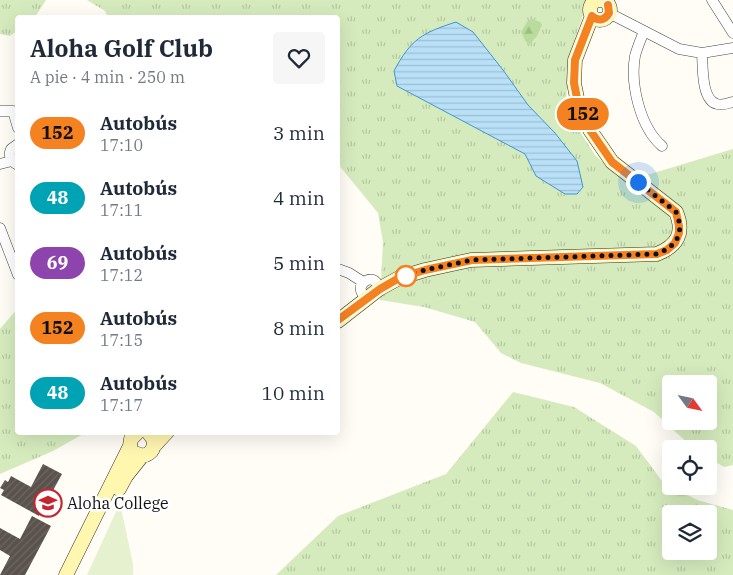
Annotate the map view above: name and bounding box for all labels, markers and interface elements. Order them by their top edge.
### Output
text: Aloha Golf Club [30,32,213,64]
button: heart [273,32,325,84]
text: A pie · 4 min · 250 m [30,67,185,87]
line badge: 152 [554,98,612,130]
text: 152 [567,102,599,125]
text: Autobús [100,111,177,135]
text: 152 [41,121,74,144]
text: 3 min [273,121,325,145]
text: 17:10 [100,135,143,155]
your location [626,170,651,195]
text: Autobús [100,176,177,200]
text: 48 [47,186,68,209]
text: 4 min [273,186,325,210]
text: 17:11 [100,200,143,220]
text: Autobús [100,241,177,265]
text: 69 [47,251,68,274]
text: 5 min [273,251,325,275]
text: 17:12 [100,265,143,285]
unlabelled marker [395,265,417,287]
text: Autobús [100,306,177,330]
text: 152 [41,316,74,339]
text: 8 min [273,316,325,340]
text: 17:15 [100,330,143,350]
text: Autobús [100,371,177,395]
north arrow [662,375,718,430]
map controls [662,375,717,560]
text: 48 [47,381,68,404]
text: 10 min [262,381,325,405]
text: 17:17 [100,395,143,415]
button: locate [662,440,717,495]
school or university icon: Aloha College [33,488,63,518]
place label: Aloha College [67,493,169,513]
button: layers [662,505,717,560]

